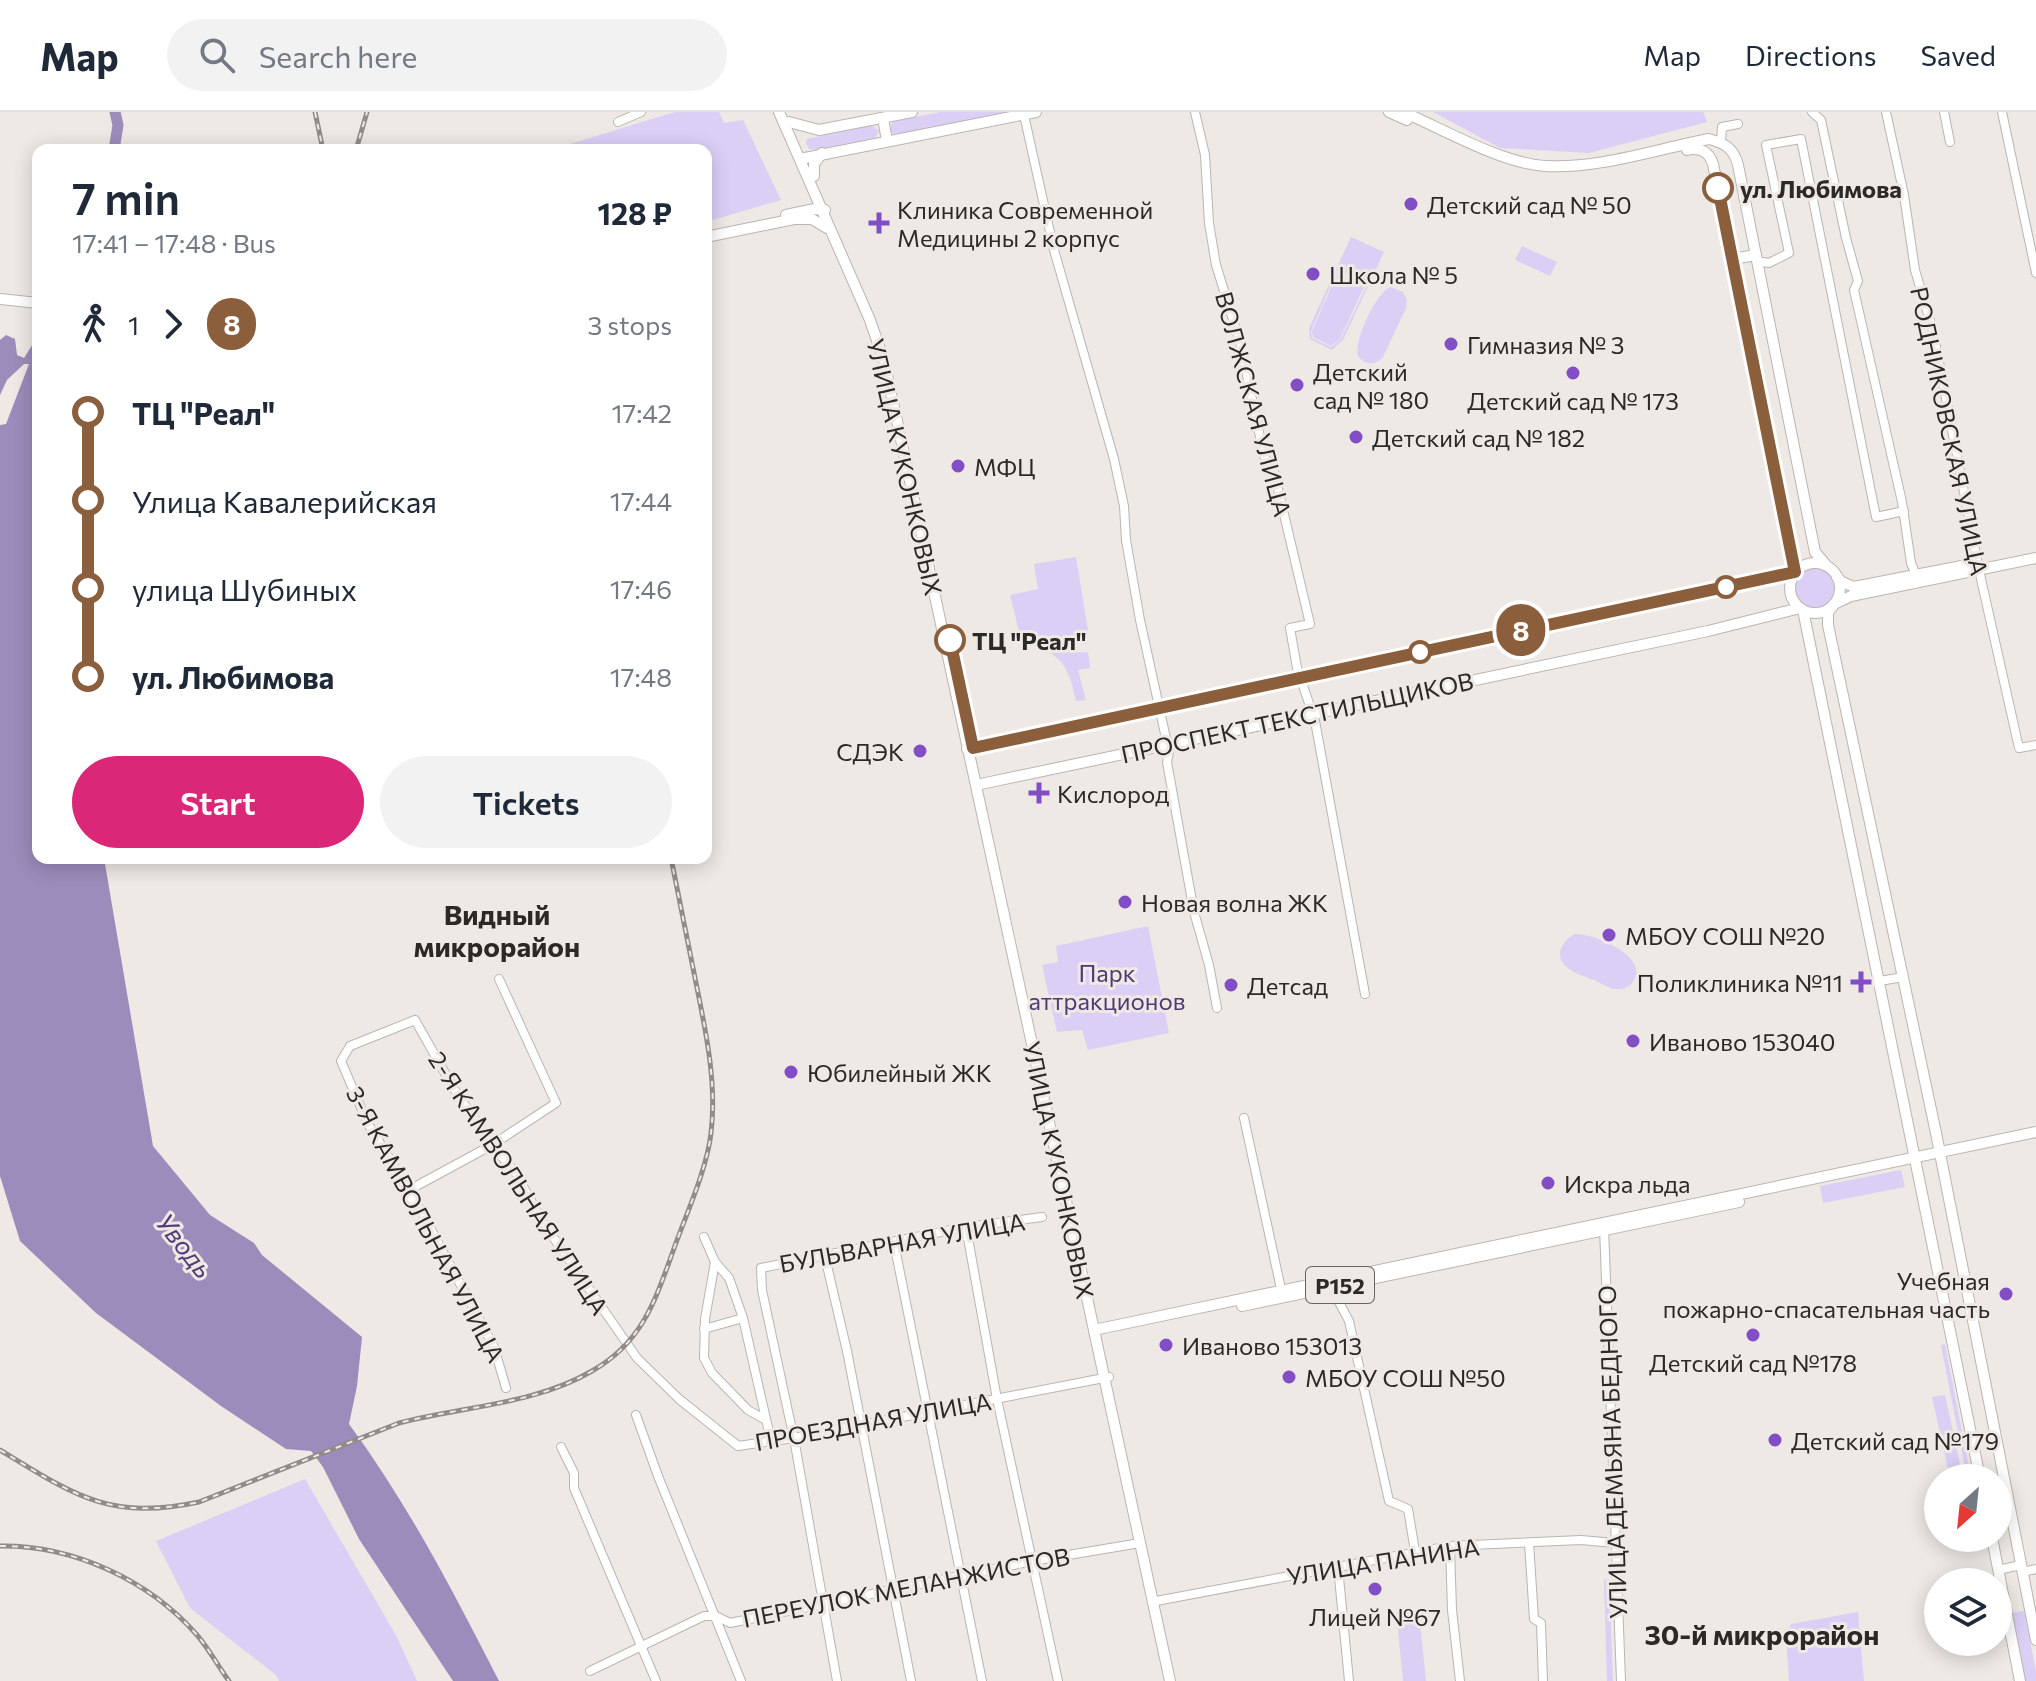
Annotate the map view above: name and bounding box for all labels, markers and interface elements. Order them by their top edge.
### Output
search box [167,19,727,91]
text: Map [40,32,119,79]
icon: search [195,33,239,77]
text: Search here [259,37,417,74]
text: Map [1643,38,1701,72]
text: Directions [1745,38,1876,72]
text: Saved [1920,38,1996,72]
text: 7 min [72,170,180,224]
marker: ул. Любимова [1703,173,1733,203]
place label: ул. Любимова [1740,174,1902,203]
place label: Детский сад № 50 [1427,190,1632,219]
text: 128 ₽ [597,194,672,231]
place label: Клиника Современной Медицины 2 корпус [897,195,1153,252]
marker: Детский сад № 50 [1402,195,1420,213]
marker: Клиника Современной Медицины 2 корпус [868,212,890,234]
text: 17:41 – 17:48 · Bus [72,227,276,258]
place label: Школа № 5 [1329,260,1458,289]
marker: Школа № 5 [1304,265,1322,283]
street label: РОДНИКОВСКАЯ УЛИЦА [1905,284,1995,578]
street label: ВОЛЖСКАЯ УЛИЦА [1210,288,1298,520]
icon: walk [72,302,116,346]
icon: forward [151,302,195,346]
text: 8 [223,307,240,341]
text: 1 [128,309,139,340]
text: 3 stops [587,309,672,340]
place label: Гимназия № 3 [1467,330,1625,359]
marker: Гимназия № 3 [1442,335,1460,353]
street label: УЛИЦА КУКОНКОВЫХ [861,336,949,598]
place label: Детский сад № 180 [1313,357,1429,414]
marker: Детский сад № 173 [1564,364,1582,382]
marker: Детский сад № 180 [1288,376,1306,394]
place label: Детский сад № 173 [1467,386,1679,415]
text: ТЦ "Реал" [132,394,275,431]
text: 17:42 [611,397,672,428]
place label: Детский сад № 182 [1372,423,1585,452]
marker: Детский сад № 182 [1347,428,1365,446]
place label: МФЦ [974,452,1035,481]
marker: МФЦ [949,457,967,475]
text: Улица Кавалерийская [132,482,437,519]
text: 17:44 [610,485,672,516]
text: улица Шубиных [132,570,357,607]
text: 17:46 [610,573,672,604]
unlabelled marker [1715,576,1737,598]
line badge: 8 [1495,604,1547,656]
text: 8 [1512,613,1530,647]
marker: ТЦ "Реал" [935,625,965,655]
place label: ТЦ "Реал" [972,626,1086,655]
unlabelled marker [1409,641,1431,663]
text: ул. Любимова [132,658,334,695]
text: 17:48 [610,661,672,692]
street label: ПРОСПЕКТ ТЕКСТИЛЬЩИКОВ [1118,665,1476,769]
place label: СДЭК [836,737,904,766]
marker: СДЭК [911,742,929,760]
button: Start [72,756,364,848]
button: Tickets [380,756,672,848]
place label: Кислород [1057,779,1169,808]
marker: Кислород [1028,782,1050,804]
place label: Новая волна ЖК [1141,888,1328,917]
marker: Новая волна ЖК [1116,893,1134,911]
district label: Видный микрорайон [414,897,580,963]
place label: МБОУ СОШ №20 [1625,921,1825,950]
marker: МБОУ СОШ №20 [1600,926,1618,944]
park label: Парк аттракционов [1028,958,1186,1015]
place label: Поликлиника №11 [1637,968,1843,997]
place label: Детсад [1247,971,1328,1000]
marker: Поликлиника №11 [1850,971,1872,993]
marker: Детсад [1222,976,1240,994]
place label: Иваново 153040 [1649,1027,1835,1056]
marker: Иваново 153040 [1624,1032,1642,1050]
street label: УЛИЦА КУКОНКОВЫХ [1017,1038,1101,1302]
street label: 2-Я КАМВОЛЬНАЯ УЛИЦА [423,1046,615,1320]
place label: Юбилейный ЖК [807,1058,992,1087]
marker: Юбилейный ЖК [782,1063,800,1081]
street label: 3-Я КАМВОЛЬНАЯ УЛИЦА [341,1081,511,1367]
place label: Искра льда [1564,1169,1691,1198]
marker: Искра льда [1539,1174,1557,1192]
water label: Уводь [150,1206,220,1284]
street label: БУЛЬВАРНАЯ УЛИЦА [777,1206,1027,1278]
place label: Учебная пожарно-спасательная часть [1663,1266,1990,1323]
road number: Р152 [1306,1267,1374,1303]
street label: УЛИЦА ДЕМЬЯНА БЕДНОГО [1592,1285,1632,1619]
marker: Учебная пожарно-спасательная часть [1997,1285,2015,1303]
marker: Детский сад №178 [1744,1326,1762,1344]
place label: Иваново 153013 [1182,1331,1362,1360]
marker: Иваново 153013 [1157,1336,1175,1354]
place label: Детский сад №178 [1649,1348,1857,1377]
place label: МБОУ СОШ №50 [1305,1363,1506,1392]
marker: МБОУ СОШ №50 [1280,1368,1298,1386]
street label: ПРОЕЗДНАЯ УЛИЦА [752,1386,994,1456]
place label: Детский сад №179 [1791,1426,1999,1455]
marker: Детский сад №179 [1766,1431,1784,1449]
north arrow [1924,1464,2012,1552]
map controls [1924,1464,2012,1656]
street label: УЛИЦА ПАНИНА [1285,1531,1481,1591]
street label: ПЕРЕУЛОК МЕЛАНЖИСТОВ [740,1541,1072,1633]
button: layers [1924,1568,2012,1656]
marker: Лицей №67 [1366,1580,1384,1598]
place label: Лицей №67 [1309,1602,1441,1631]
district label: 30-й микрорайон [1644,1617,1880,1651]

